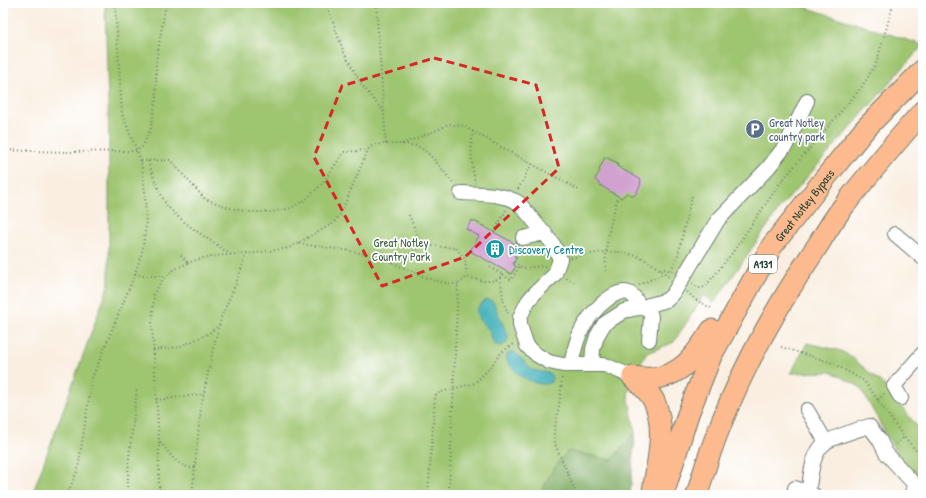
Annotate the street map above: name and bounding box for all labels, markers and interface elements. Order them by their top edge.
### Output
place label: Great Notley country park [769,114,825,145]
parking icon: Great Notley country park [744,118,766,140]
street label: Great Notley Bypass [770,165,838,245]
park label: Great Notley Country Park [372,234,430,265]
building icon: Discovery Centre [484,238,506,260]
place label: Discovery Centre [509,241,584,258]
road number: A131 [749,255,777,273]

